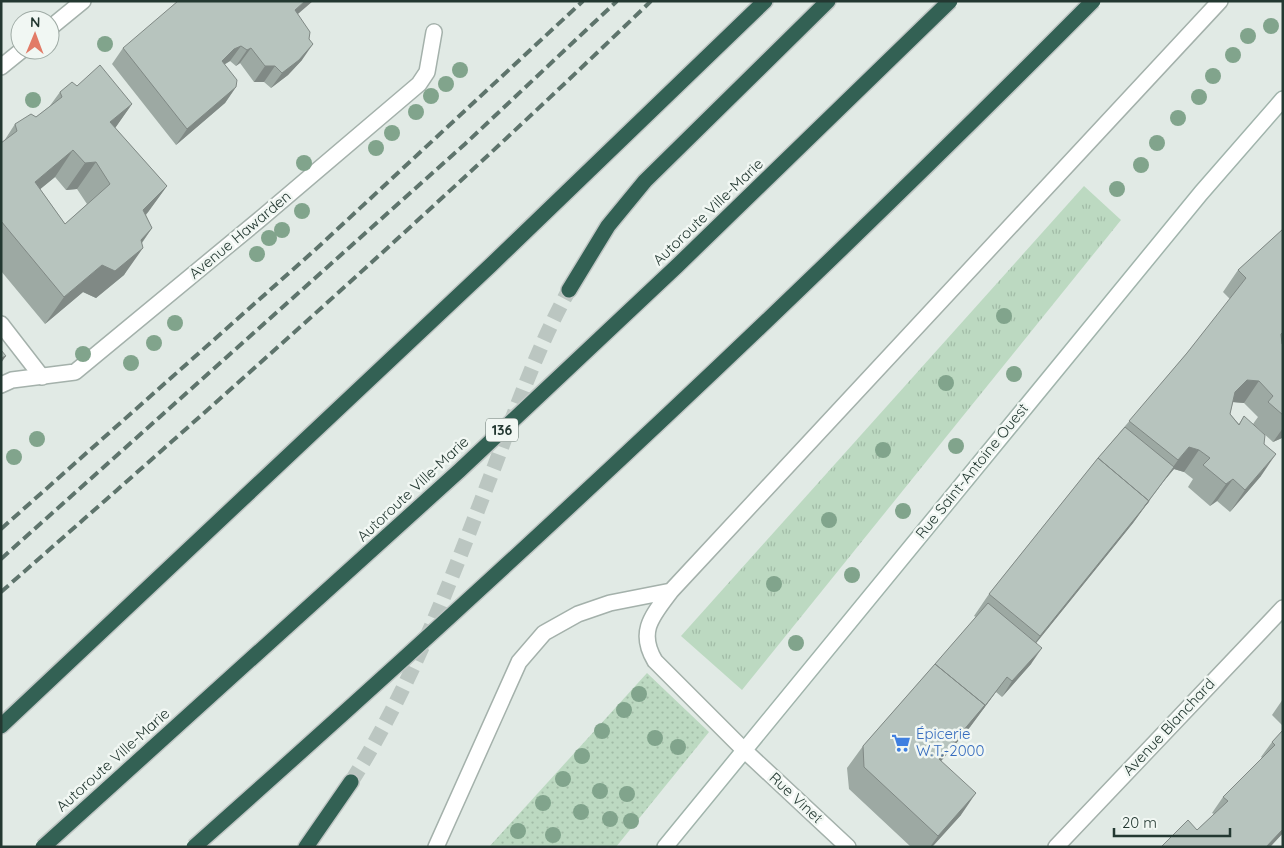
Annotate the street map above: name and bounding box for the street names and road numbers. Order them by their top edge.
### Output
street label: Autoroute Ville-Marie [649,154,767,269]
street label: Avenue Hawarden [185,186,295,283]
street label: Rue Saint-Antoine Ouest [911,399,1032,542]
road number: 136 [486,418,518,442]
street label: Autoroute Ville-Marie [353,432,473,545]
street label: Avenue Blanchard [1119,674,1219,779]
street label: Autoroute Ville-Marie [52,704,173,816]
street label: Rue Vinet [766,768,827,827]

